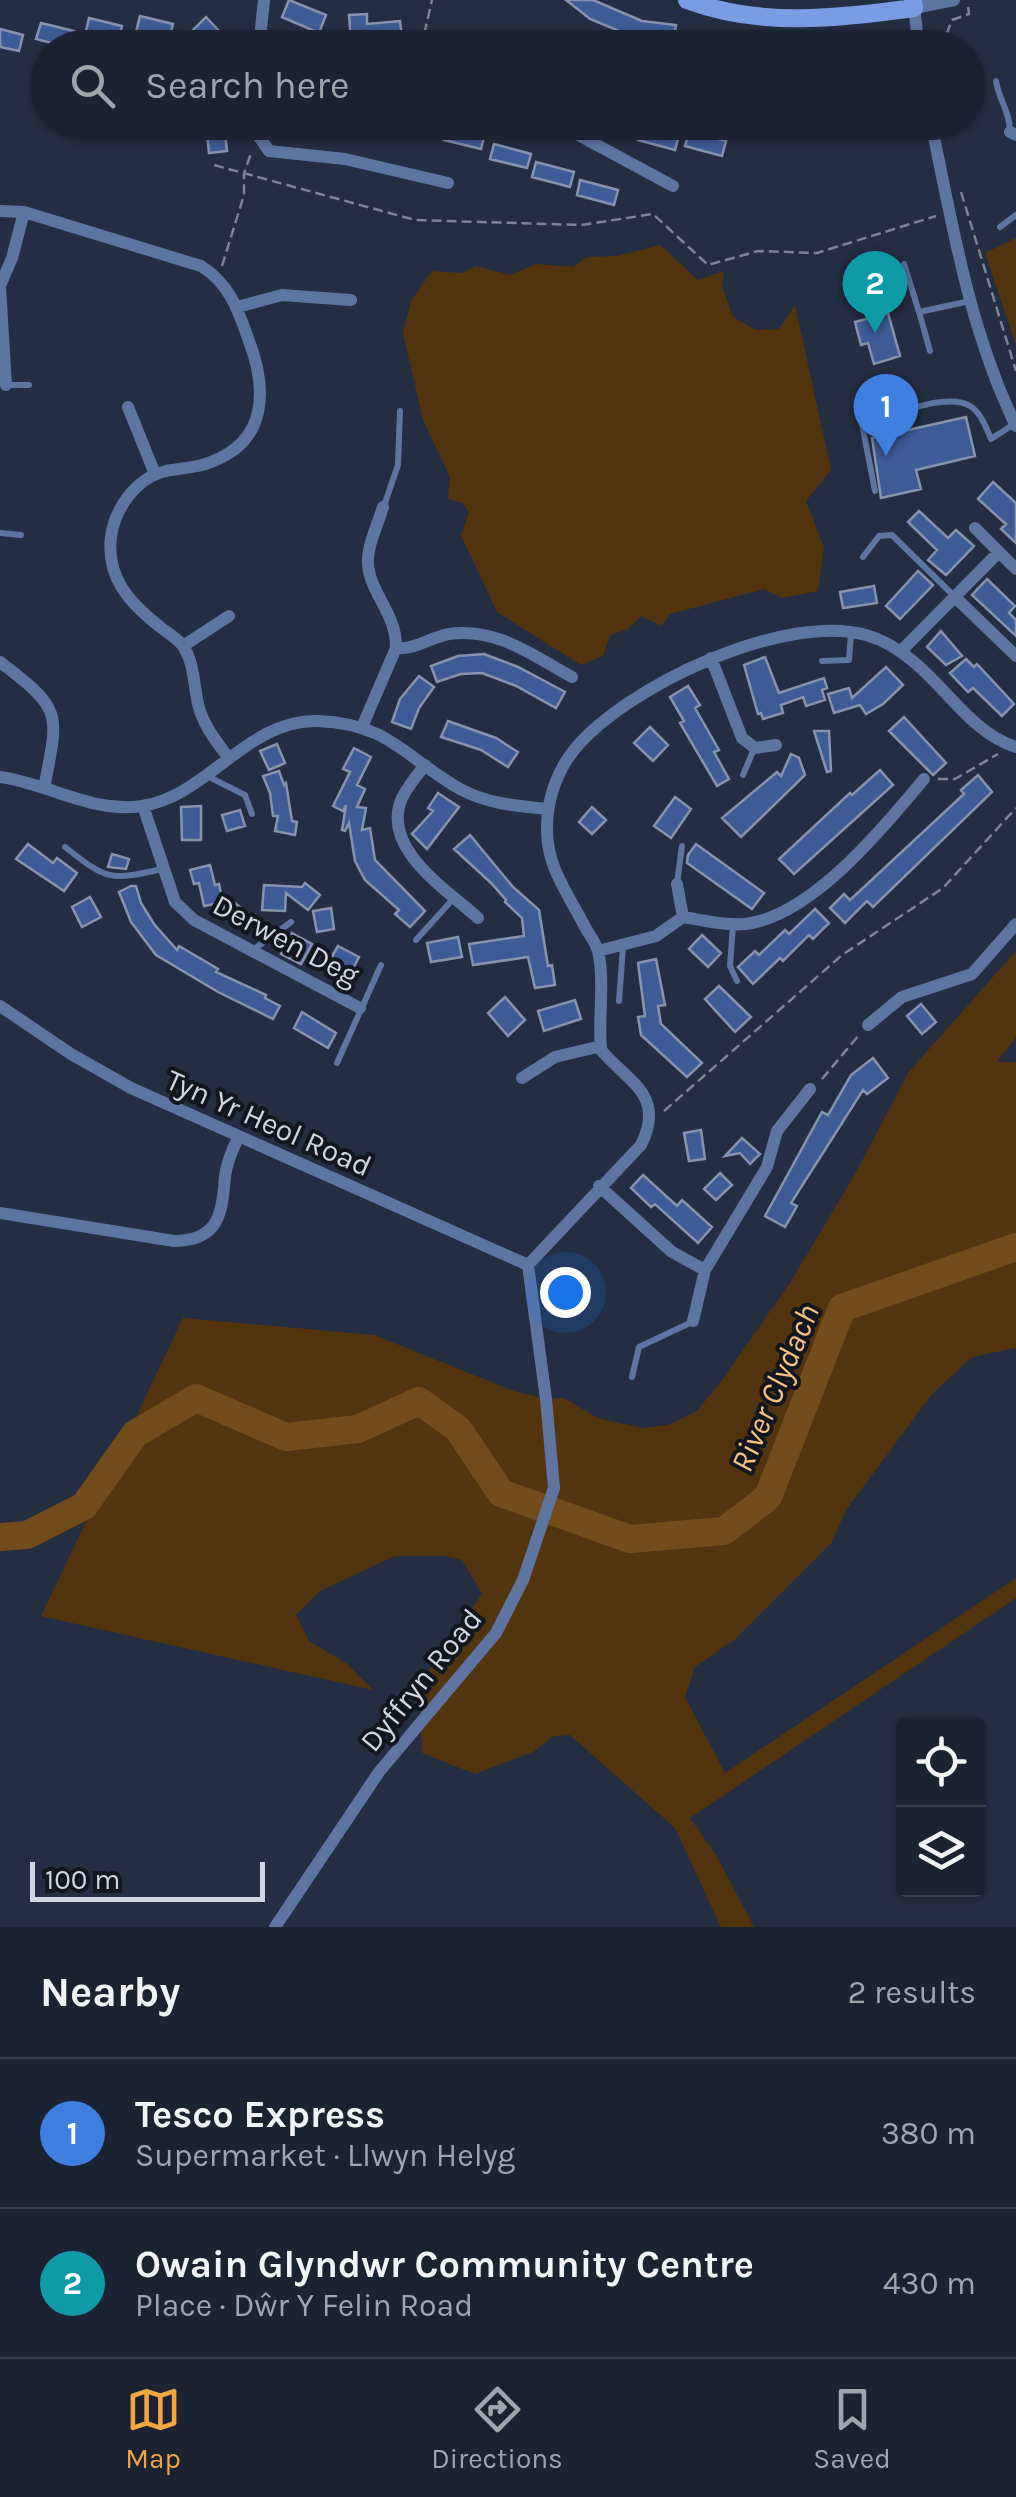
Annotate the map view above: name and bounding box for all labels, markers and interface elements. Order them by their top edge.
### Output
search box [30,30,986,140]
icon: search [65,58,120,113]
text: Search here [145,63,349,108]
pin: 2 [842,250,908,333]
pin: 1 [854,374,918,456]
street label: Derwen Deg [207,886,365,994]
street label: Tyn Yr Heol Road [161,1062,377,1184]
your location [540,1267,591,1318]
water label: River Clydach [723,1299,827,1477]
street label: Dyffryn Road [352,1601,490,1759]
map controls [896,1717,986,1897]
button: locate [896,1717,986,1807]
button: layers [896,1807,986,1897]
scale bar [30,1857,265,1902]
text: 100 m [45,1863,120,1896]
text: Nearby [40,1967,180,2017]
text: 2 results [848,1974,976,2011]
text: Tesco Express [135,2092,385,2137]
text: 1 [67,2115,78,2152]
text: 380 m [881,2115,976,2152]
text: Supermarket · Llwyn Helyg [135,2137,515,2174]
text: Owain Glyndwr Community Centre [135,2242,754,2287]
text: 2 [63,2265,82,2302]
text: 430 m [883,2265,976,2302]
text: Place · Dŵr Y Felin Road [135,2287,473,2324]
tab: Map [125,2382,181,2475]
tab: Directions [431,2382,563,2475]
tab: Saved [813,2382,891,2475]

